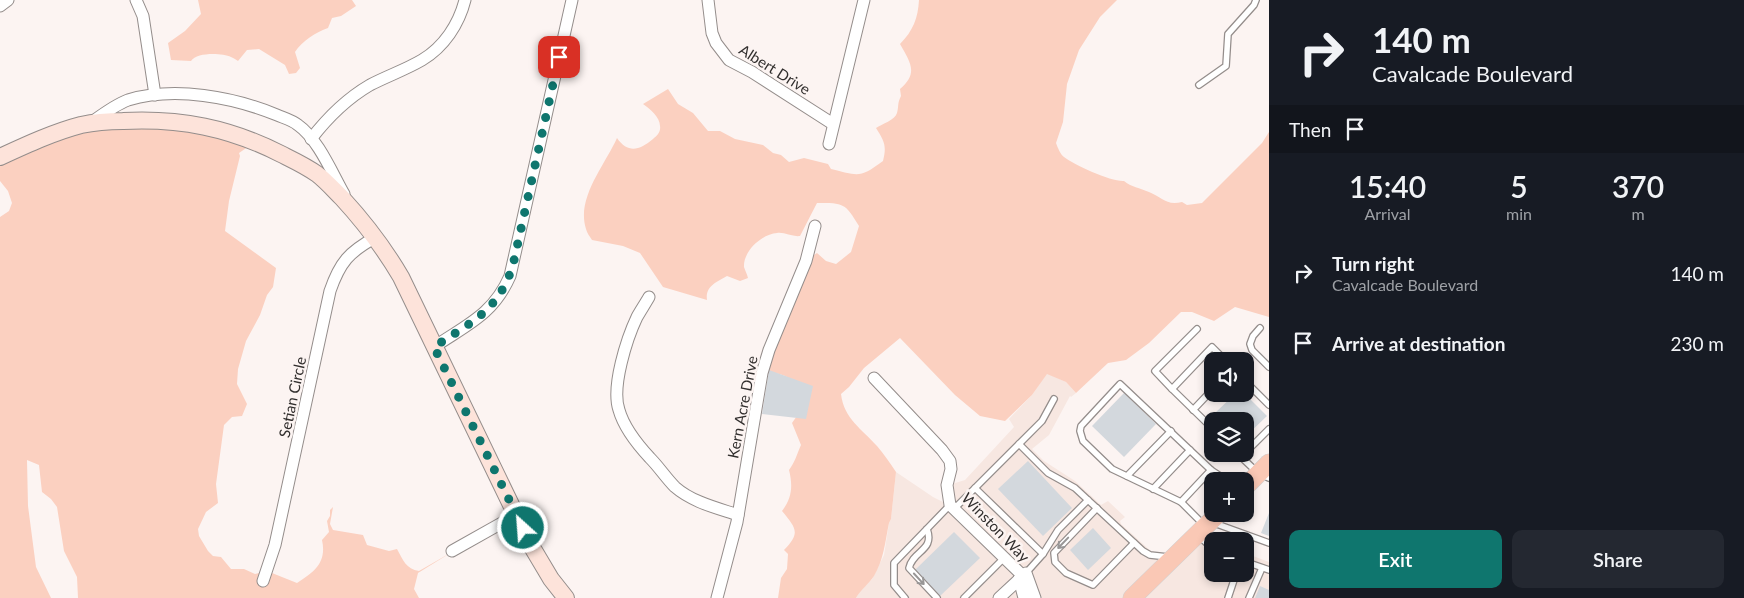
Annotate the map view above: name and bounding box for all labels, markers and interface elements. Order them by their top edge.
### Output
text: 140 m [1372,18,1471,60]
icon: right [1289,20,1354,85]
pin [538,36,580,78]
street label: Albert Drive [736,40,814,98]
icon: arrive [545,43,573,71]
text: Cavalcade Boulevard [1372,60,1573,87]
icon: arrive [1341,115,1369,143]
text: Then [1289,118,1331,141]
text: 15:40 [1349,168,1426,204]
text: 5 [1510,168,1528,204]
text: 370 [1612,168,1664,204]
text: Arrival [1364,204,1411,223]
text: min [1506,204,1532,223]
text: m [1631,204,1645,223]
text: Turn right [1332,252,1414,275]
icon: right [1289,259,1317,287]
text: 140 m [1670,262,1724,285]
text: Cavalcade Boulevard [1332,275,1478,294]
icon: arrive [1289,329,1317,357]
text: Arrive at destination [1332,332,1505,355]
text: 230 m [1670,332,1724,355]
map controls [1204,352,1254,582]
button: sound [1204,352,1254,402]
street label: Kern Acre Drive [723,354,761,460]
street label: Setian Circle [275,355,309,439]
button: layers [1204,412,1254,462]
button: + [1204,472,1254,522]
street label: Winston Way [958,489,1034,566]
position arrow [496,501,548,553]
button: Exit [1289,530,1502,588]
button: Share [1512,530,1724,588]
button: − [1204,532,1254,582]
one-way arrow [1057,537,1069,550]
one-way arrow [913,572,925,585]

